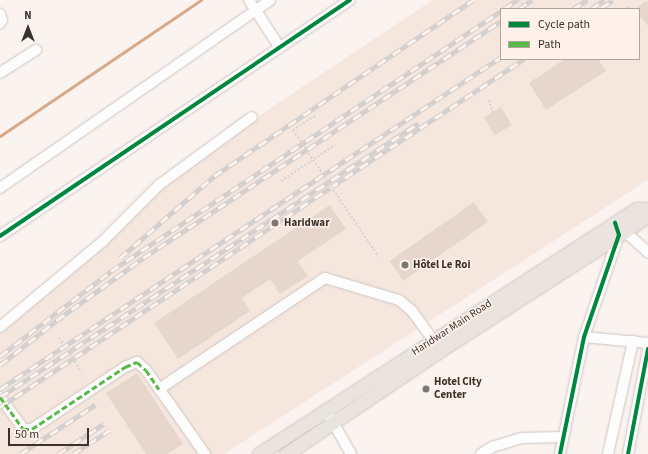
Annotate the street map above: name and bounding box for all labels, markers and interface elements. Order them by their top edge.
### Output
north arrow [8,8,48,48]
text: N [24,8,32,23]
legend [500,8,640,60]
text: Cycle path [538,16,590,33]
text: Path [538,36,561,53]
place label: Haridwar [284,216,330,230]
marker: Haridwar [269,217,281,229]
place label: Hôtel Le Roi [413,258,470,272]
marker: Hôtel Le Roi [400,260,410,270]
street label: Haridwar Main Road [410,297,494,359]
place label: Hotel City Center [434,376,482,402]
marker: Hotel City Center [421,384,431,394]
scale bar [10,420,91,446]
text: 50 m [15,426,39,443]

